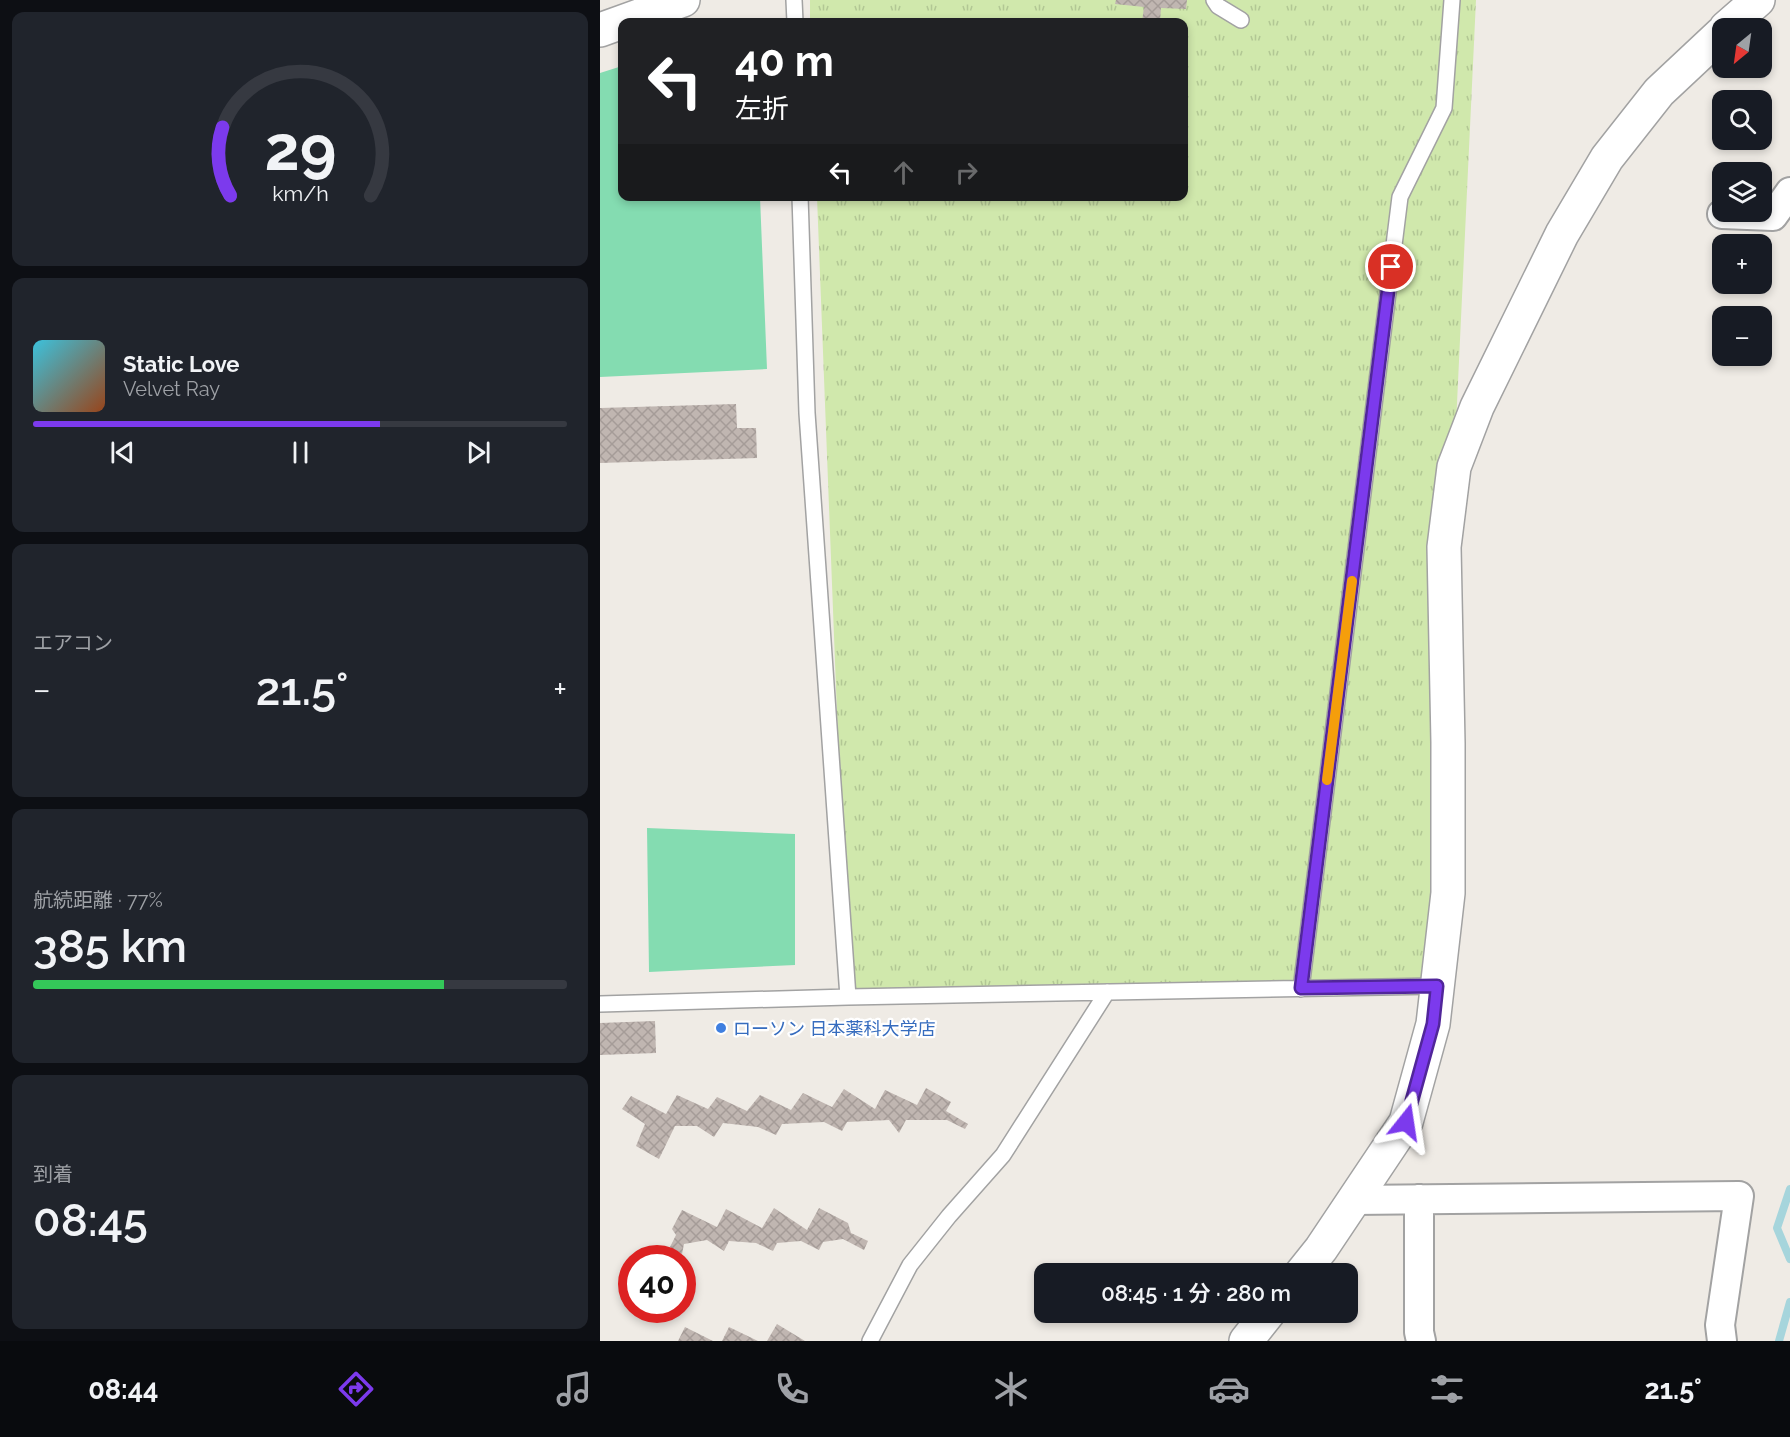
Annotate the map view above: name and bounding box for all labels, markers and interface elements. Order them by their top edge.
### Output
north arrow [1712,18,1772,78]
map controls [1712,18,1772,366]
text: 40 m [735,37,834,86]
icon: left [636,42,714,120]
button: search [1712,90,1772,150]
text: 左折 [735,93,789,124]
text: 29 [264,111,336,185]
icon: left [824,156,857,189]
icon: ahead [887,156,920,189]
icon: right [950,156,983,189]
button: layers [1712,162,1772,222]
text: km/h [272,181,328,206]
button: + [1712,234,1772,294]
pin [1365,241,1416,292]
icon: arrive [1374,250,1407,283]
button: − [1712,306,1772,366]
text: Static Love [123,351,240,377]
text: Velvet Ray [123,377,220,401]
icon: previous [106,436,139,469]
icon: pause [284,436,317,469]
icon: next [462,436,495,469]
text: エアコン [33,631,113,655]
text: 21.5° [256,663,348,716]
text: − [33,670,51,709]
text: + [553,670,567,709]
text: 航続距離 · 77% [33,888,163,912]
text: 385 km [33,920,187,973]
place label: ローソン 日本薬科大学店 [733,1018,936,1039]
marker: ローソン 日本薬科大学店 [714,1021,728,1035]
position arrow [1374,1090,1438,1154]
text: 到着 [33,1162,73,1186]
text: 08:45 [33,1194,148,1247]
speed limit sign: 40 [618,1245,696,1323]
text: 08:45 · 1 分 · 280 m [1101,1280,1291,1306]
icon: directions [335,1368,377,1410]
icon: music [553,1368,595,1410]
icon: phone [771,1368,813,1410]
icon: climate [990,1368,1032,1410]
icon: car [1208,1368,1250,1410]
icon: filters [1426,1368,1468,1410]
text: 08:44 [88,1374,159,1405]
text: 21.5° [1645,1374,1702,1405]

